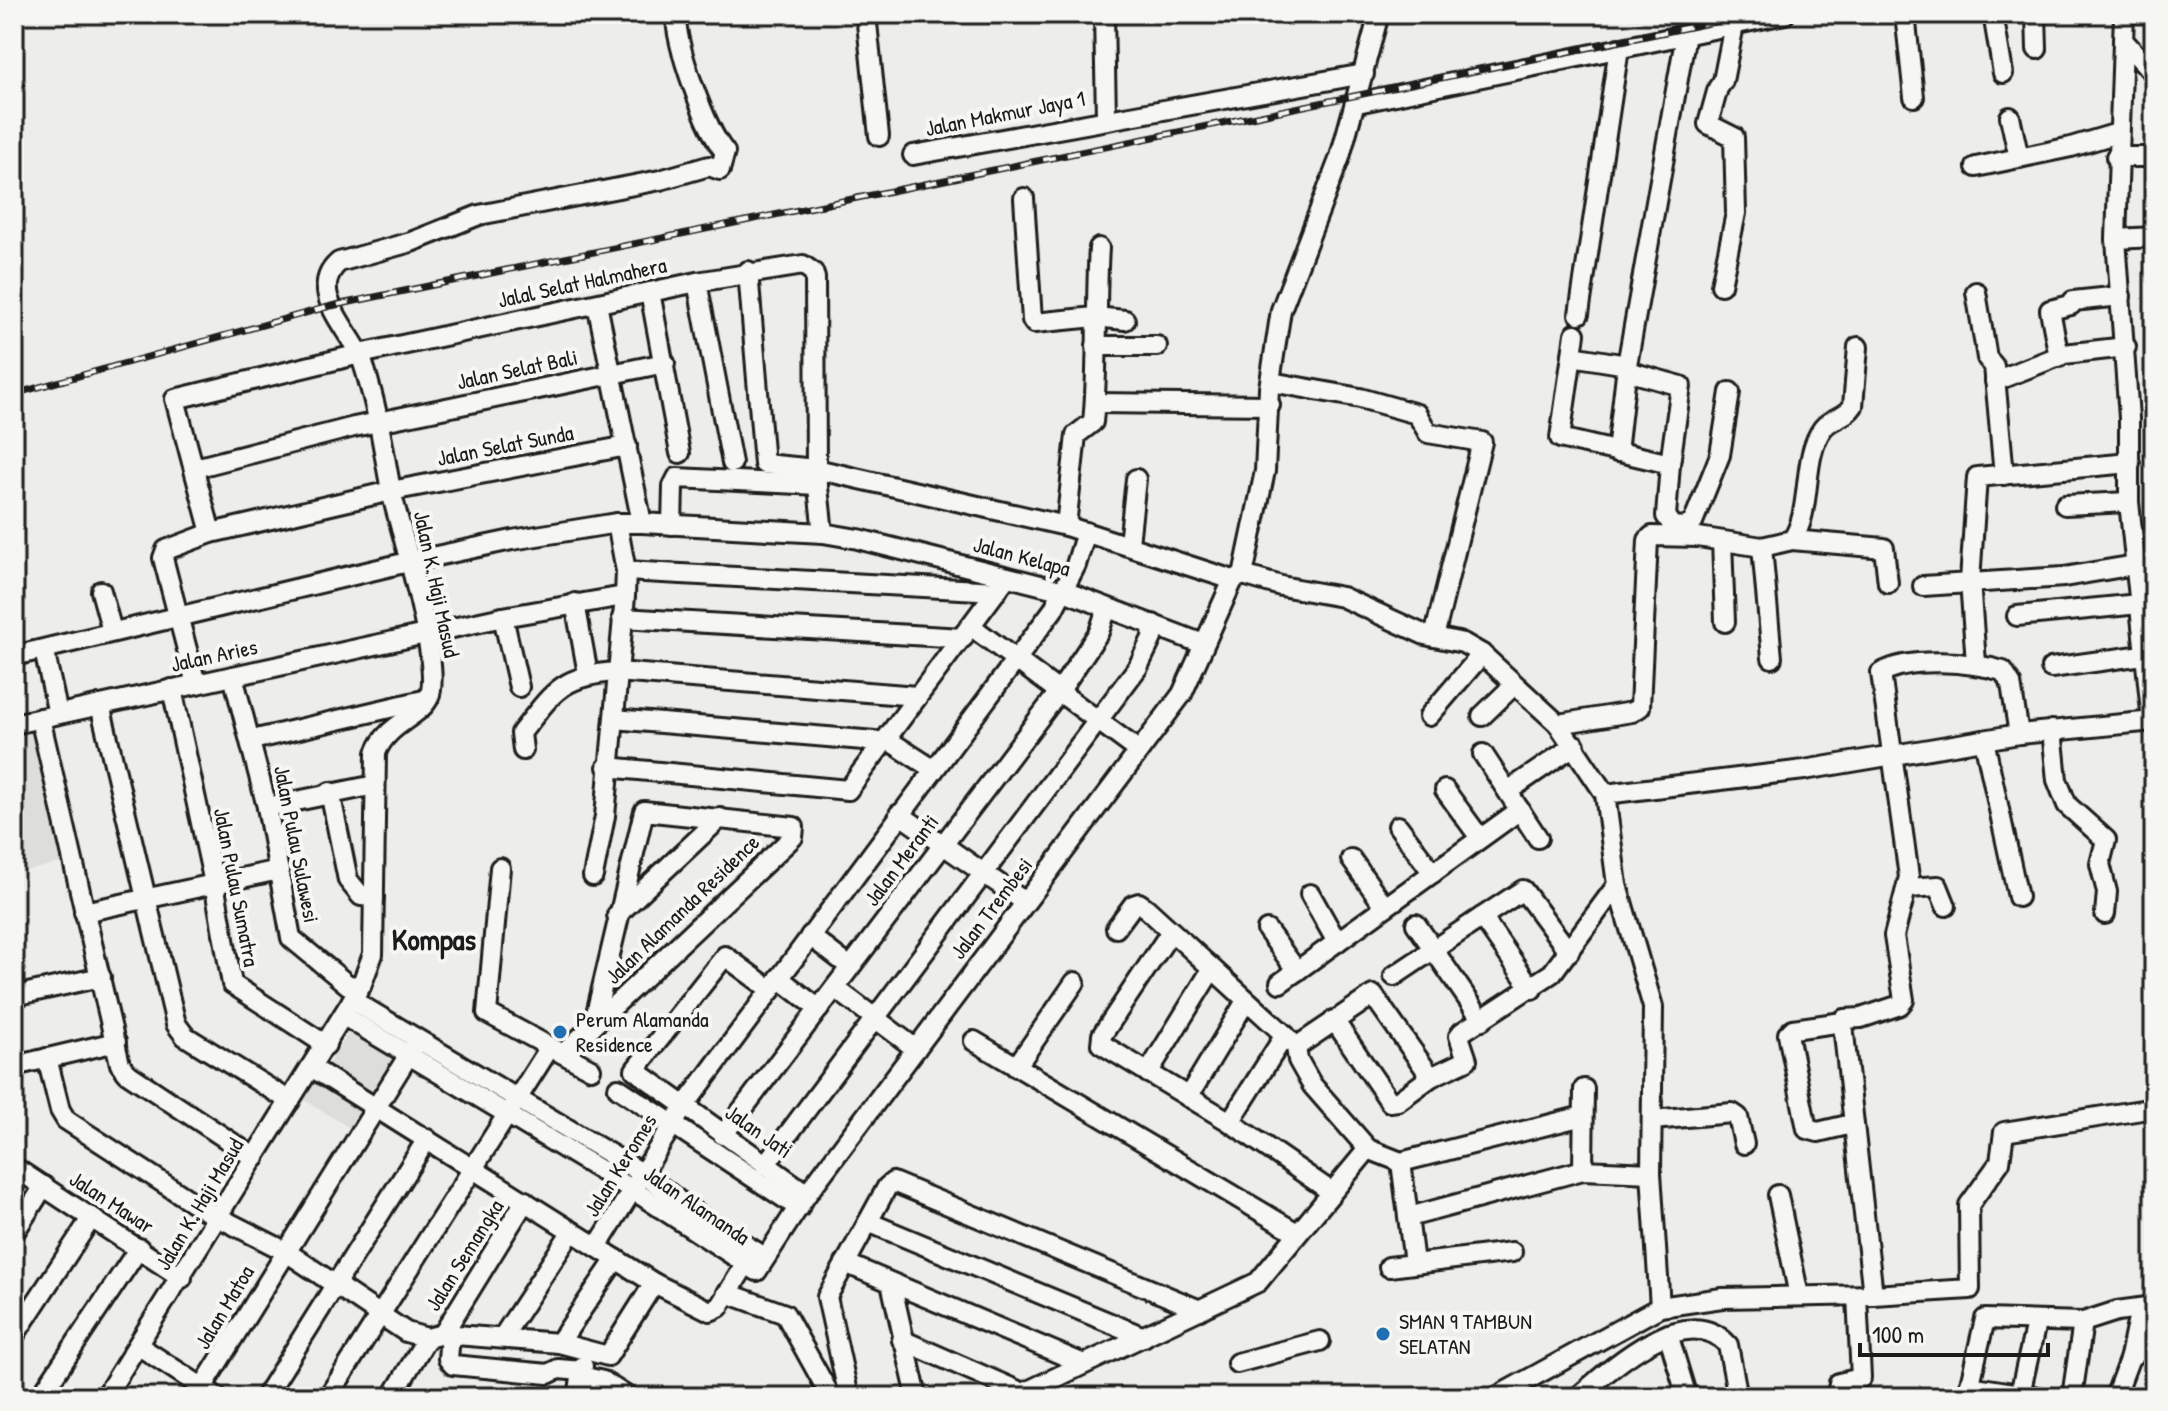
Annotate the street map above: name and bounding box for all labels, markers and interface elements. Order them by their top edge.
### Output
street label: Jalan Makmur Jaya 1 [923,83,1087,143]
street label: Jalal Selat Halmahera [495,249,669,315]
street label: Jalan Selat Bali [454,342,580,396]
street label: Jalan Selat Sunda [434,417,576,473]
street label: Jalan K. Haji Masud [407,508,467,660]
street label: Jalan Kelapa [970,529,1074,583]
street label: Jalan Aries [168,631,260,679]
street label: Jalan Pulau Sulawesi [267,763,327,925]
street label: Jalan Pulau Sumatra [207,805,267,969]
street label: Jalan Meranti [857,808,945,912]
street label: Jalan Alamanda Residence [598,827,766,991]
street label: Jalan Trembesi [943,851,1039,965]
district label: Kompas [392,919,477,960]
place label: Perum Alamanda Residence [576,1004,709,1059]
marker: Perum Alamanda Residence [551,1023,569,1041]
street label: Jalan Jati [719,1097,799,1165]
street label: Jalan Keromes [577,1108,663,1222]
street label: Jalan K. Haji Masud [148,1132,250,1276]
street label: Jalan Alamanda [638,1158,756,1252]
street label: Jalan Mawar [64,1163,161,1241]
street label: Jalan Semangka [418,1193,510,1316]
street label: Jalan Matoa [187,1259,261,1355]
place label: SMAN 9 TAMBUN SELATAN [1399,1306,1532,1361]
scale bar [1860,1307,2048,1357]
text: 100 m [1872,1318,1924,1350]
marker: SMAN 9 TAMBUN SELATAN [1374,1325,1392,1343]

